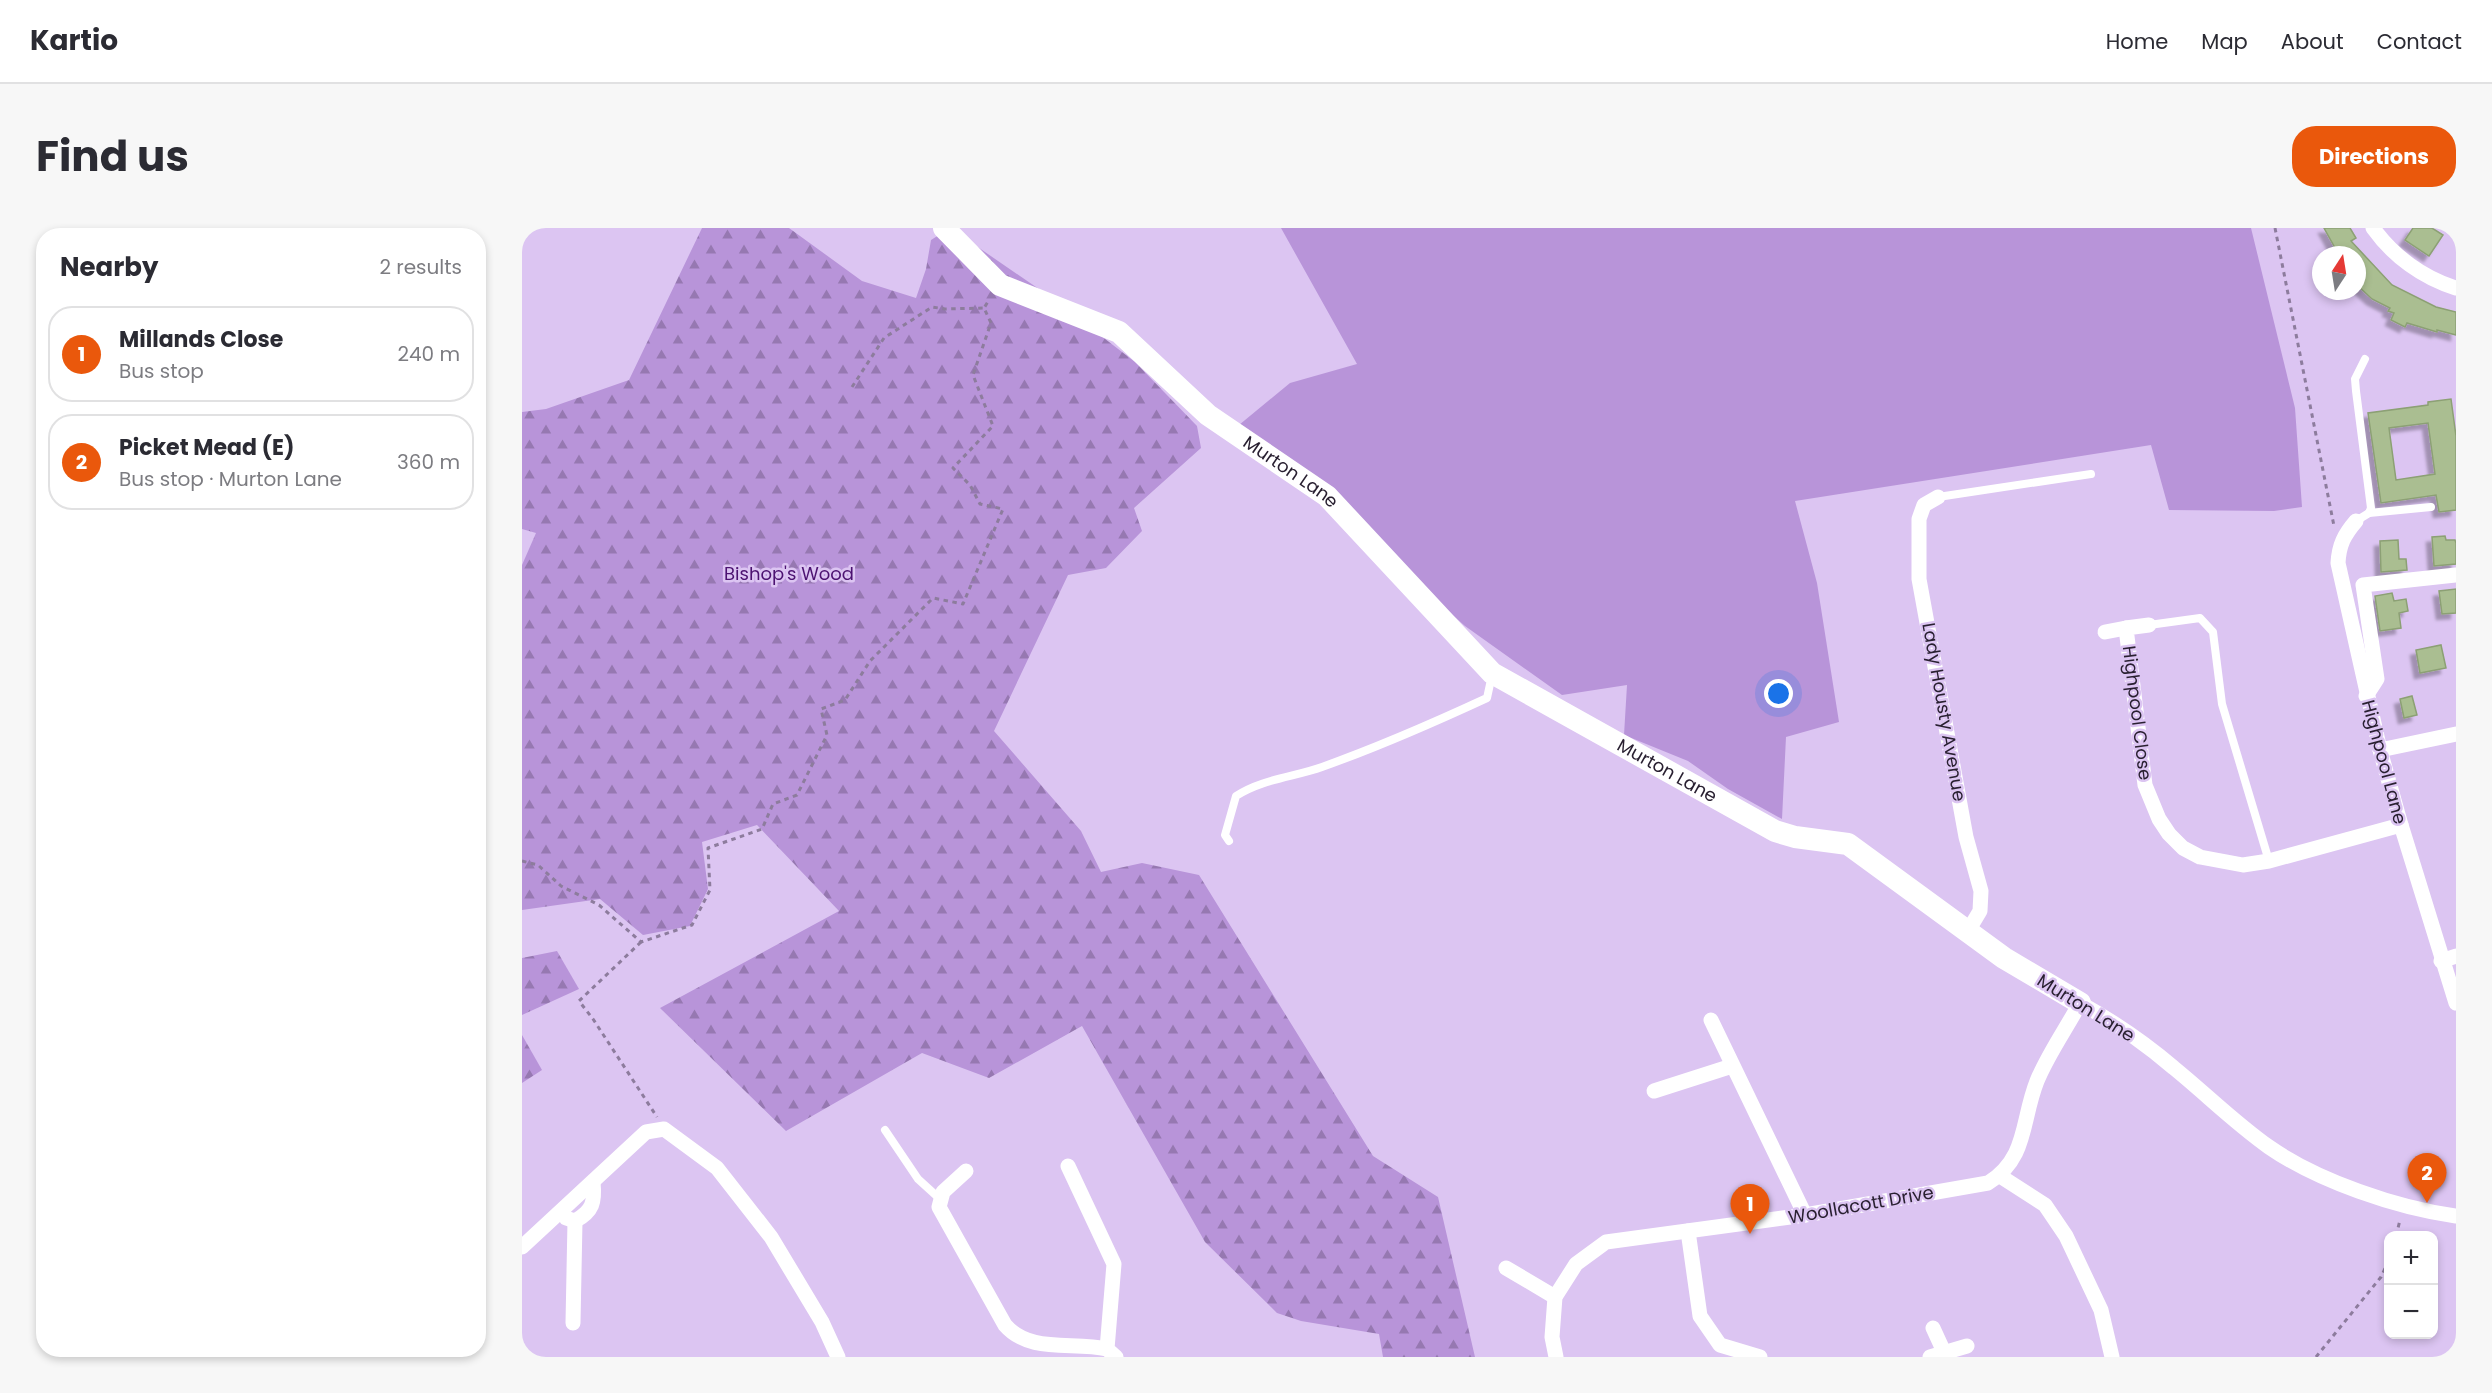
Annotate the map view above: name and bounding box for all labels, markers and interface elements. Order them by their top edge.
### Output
text: Kartio [30,21,118,60]
text: Home [2106,27,2168,56]
text: Map [2201,27,2248,56]
text: About [2281,27,2344,56]
text: Contact [2377,27,2462,56]
button: Directions [2292,126,2456,187]
text: Find us [36,127,189,186]
north arrow [2312,246,2366,300]
text: Nearby [60,249,158,285]
text: 2 results [379,253,462,281]
text: Millands Close [119,324,283,355]
text: 1 [78,340,85,368]
text: 240 m [397,340,460,368]
text: Bus stop [119,357,204,385]
street label: Murton Lane [1238,430,1345,513]
text: Picket Mead (E) [119,432,294,463]
text: 2 [76,448,87,476]
text: 360 m [397,448,460,476]
text: Bus stop · Murton Lane [119,465,342,493]
park label: Bishop's Wood [724,561,854,586]
street label: Lady Housty Avenue [1916,621,1973,803]
street label: Highpool Close [2117,644,2158,782]
your location [1764,679,1793,708]
street label: Highpool Lane [2356,697,2413,827]
street label: Murton Lane [1613,732,1722,808]
street label: Murton Lane [2033,968,2140,1048]
pin: 2 [2408,1154,2446,1203]
street label: Woollacott Drive [1786,1179,1936,1230]
pin: 1 [1730,1184,1770,1234]
map controls [2384,1231,2438,1339]
button: + [2384,1231,2438,1285]
button: − [2384,1285,2438,1339]

